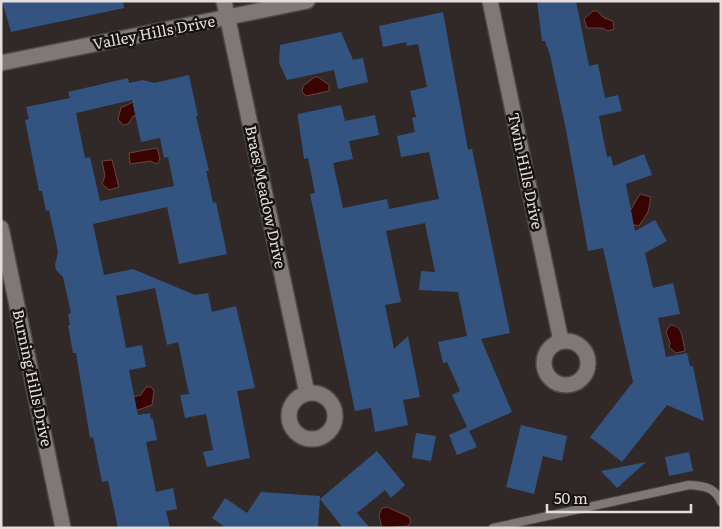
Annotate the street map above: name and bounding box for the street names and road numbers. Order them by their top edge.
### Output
street label: Valley Hills Drive [91,8,217,55]
street label: Twin Hills Drive [503,110,550,231]
street label: Braes Meadow Drive [240,123,293,271]
street label: Burning Hills Drive [8,307,59,449]

